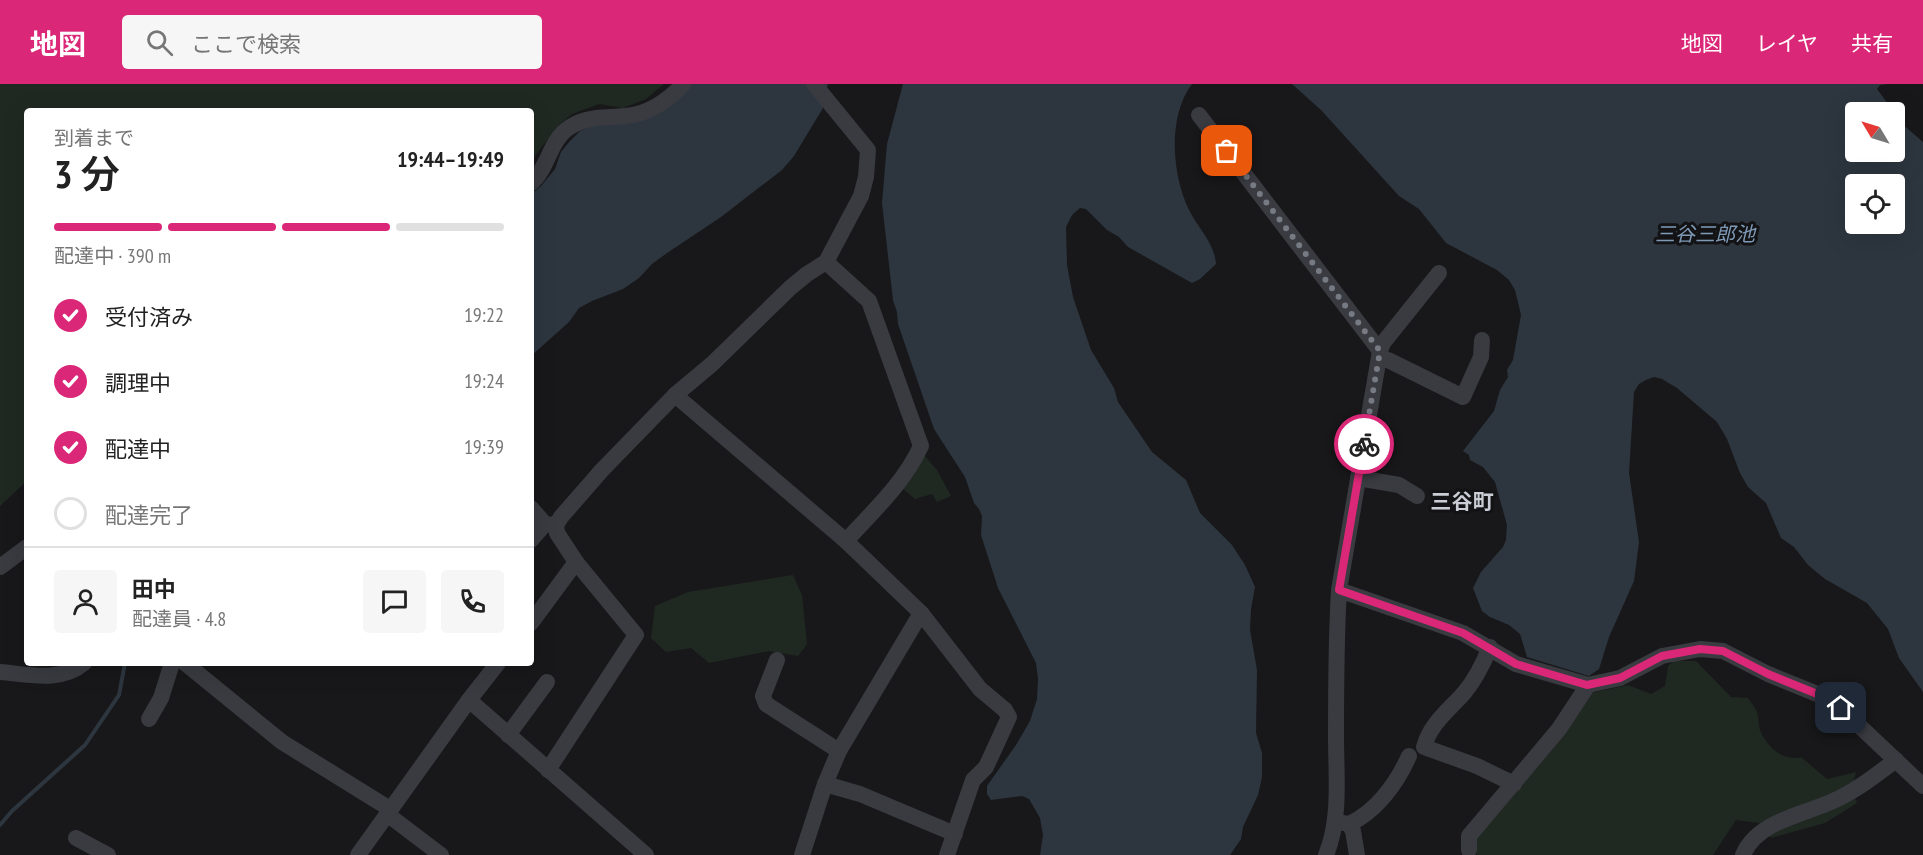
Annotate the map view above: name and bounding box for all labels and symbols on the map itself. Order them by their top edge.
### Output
north arrow [1845,102,1905,162]
pin [1201,125,1252,176]
water label: 三谷三郎池 [1655,221,1757,247]
courier [1334,414,1394,474]
district label: 三谷町 [1431,488,1494,515]
pin [1815,682,1866,733]

